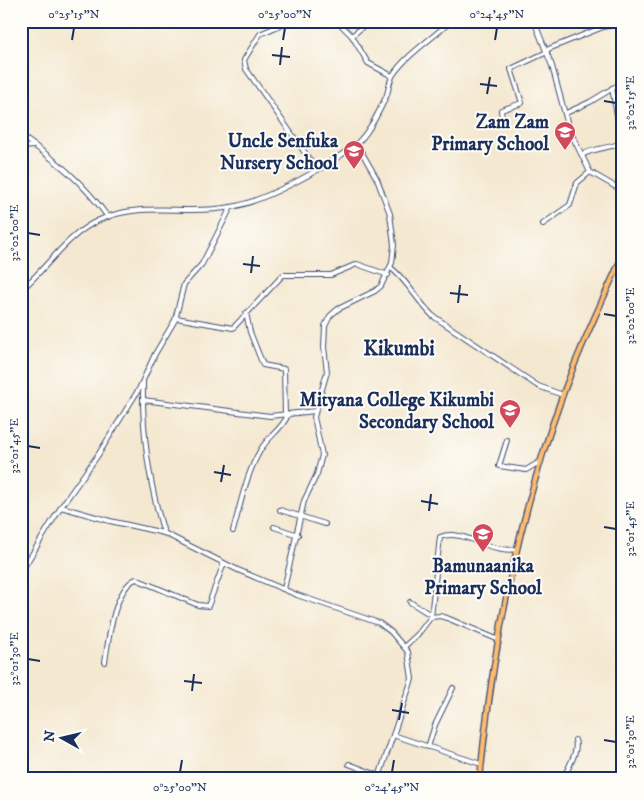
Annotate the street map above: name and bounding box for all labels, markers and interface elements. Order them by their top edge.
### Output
text: 0°25'15"N [48,7,100,22]
text: 0°25'00"N [258,7,312,22]
text: 0°24'45"N [470,7,525,22]
text: 32°02'15"E [623,75,638,130]
place label: Zam Zam Primary School [431,111,550,156]
school or university icon: Zam Zam Primary School [553,120,577,151]
place label: Uncle Senfuka Nursery School [220,130,339,175]
school or university icon: Uncle Senfuka Nursery School [342,139,366,170]
text: 32°02'00"E [7,204,22,262]
text: 32°02'00"E [623,287,638,345]
district label: Kikumbi [363,336,435,362]
place label: Mityana College Kikumbi Secondary School [300,389,494,434]
school or university icon: Mityana College Kikumbi Secondary School [498,398,522,429]
text: 32°01'45"E [7,418,22,474]
text: 32°01'45"E [623,501,638,557]
school or university icon: Bamunaanika Primary School [471,522,495,553]
place label: Bamunaanika Primary School [424,555,542,600]
text: 32°01'30"E [7,632,22,686]
north arrow [38,712,88,762]
text: 32°01'30"E [623,715,638,769]
text: N [40,729,60,743]
text: 0°25'00"N [153,780,207,795]
text: 0°24'45"N [365,780,420,795]

